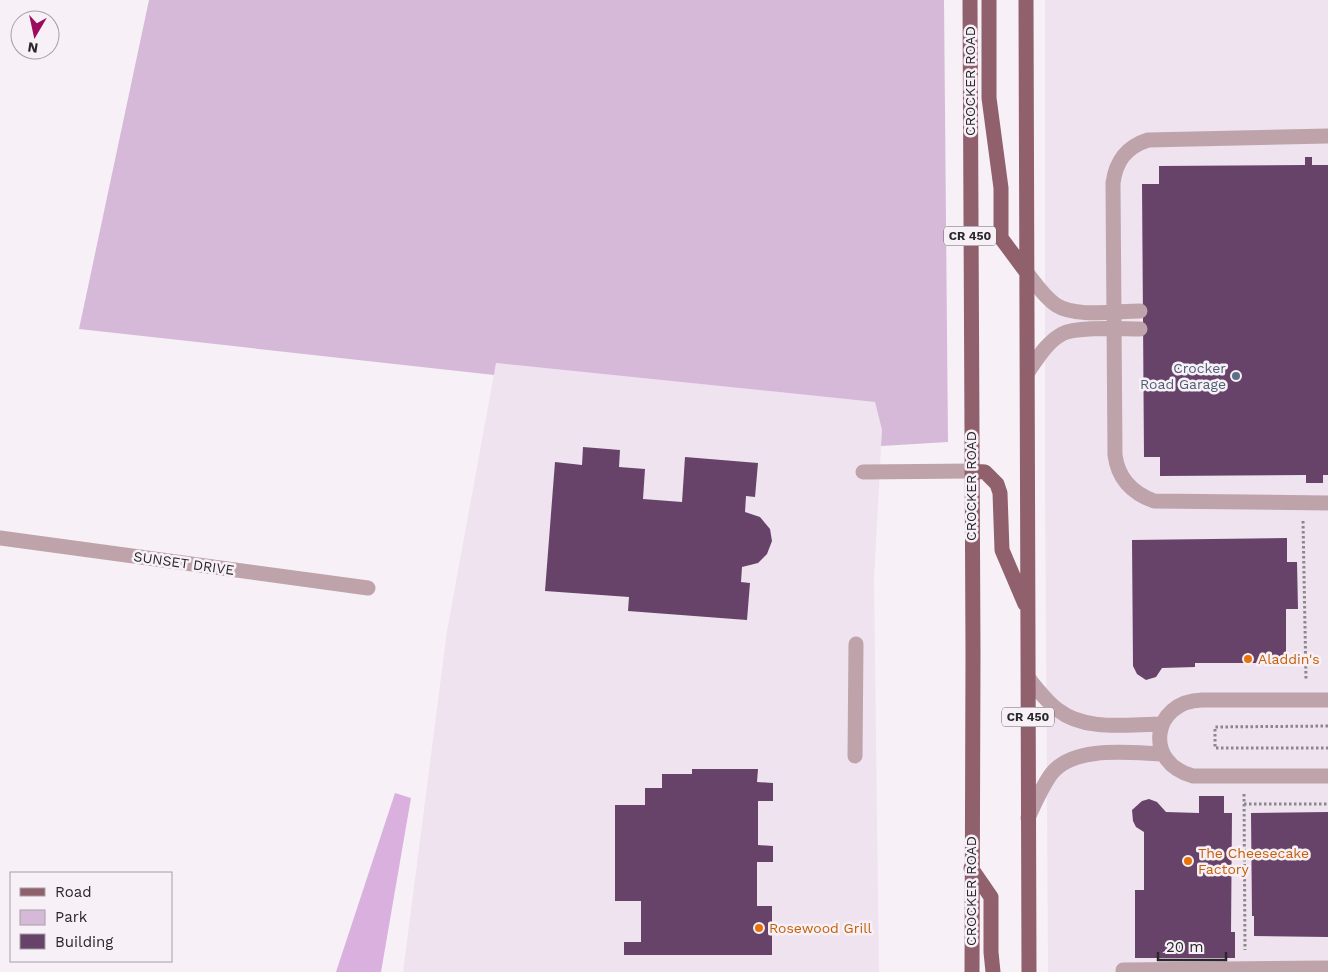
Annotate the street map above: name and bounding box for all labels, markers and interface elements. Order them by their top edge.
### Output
north arrow [10,10,60,60]
street label: CROCKER ROAD [962,26,978,136]
text: N [27,39,39,57]
road number: CR 450 [944,227,996,246]
place label: Crocker Road Garage [1140,360,1226,392]
marker: Crocker Road Garage [1230,370,1242,382]
street label: CROCKER ROAD [963,431,979,541]
street label: SUNSET DRIVE [133,548,235,578]
place label: Aladdin's [1258,651,1320,667]
marker: Aladdin's [1242,653,1254,665]
road number: CR 450 [1002,708,1054,726]
street label: CROCKER ROAD [963,836,979,946]
place label: The Cheesecake Factory [1198,845,1309,877]
marker: The Cheesecake Factory [1182,855,1194,867]
legend [10,872,172,962]
text: Road [55,883,92,901]
text: Park [55,908,88,926]
place label: Rosewood Grill [769,920,872,936]
marker: Rosewood Grill [753,922,765,934]
scale bar [1158,930,1226,962]
text: Building [55,933,113,951]
text: 20 m [1166,938,1204,956]

